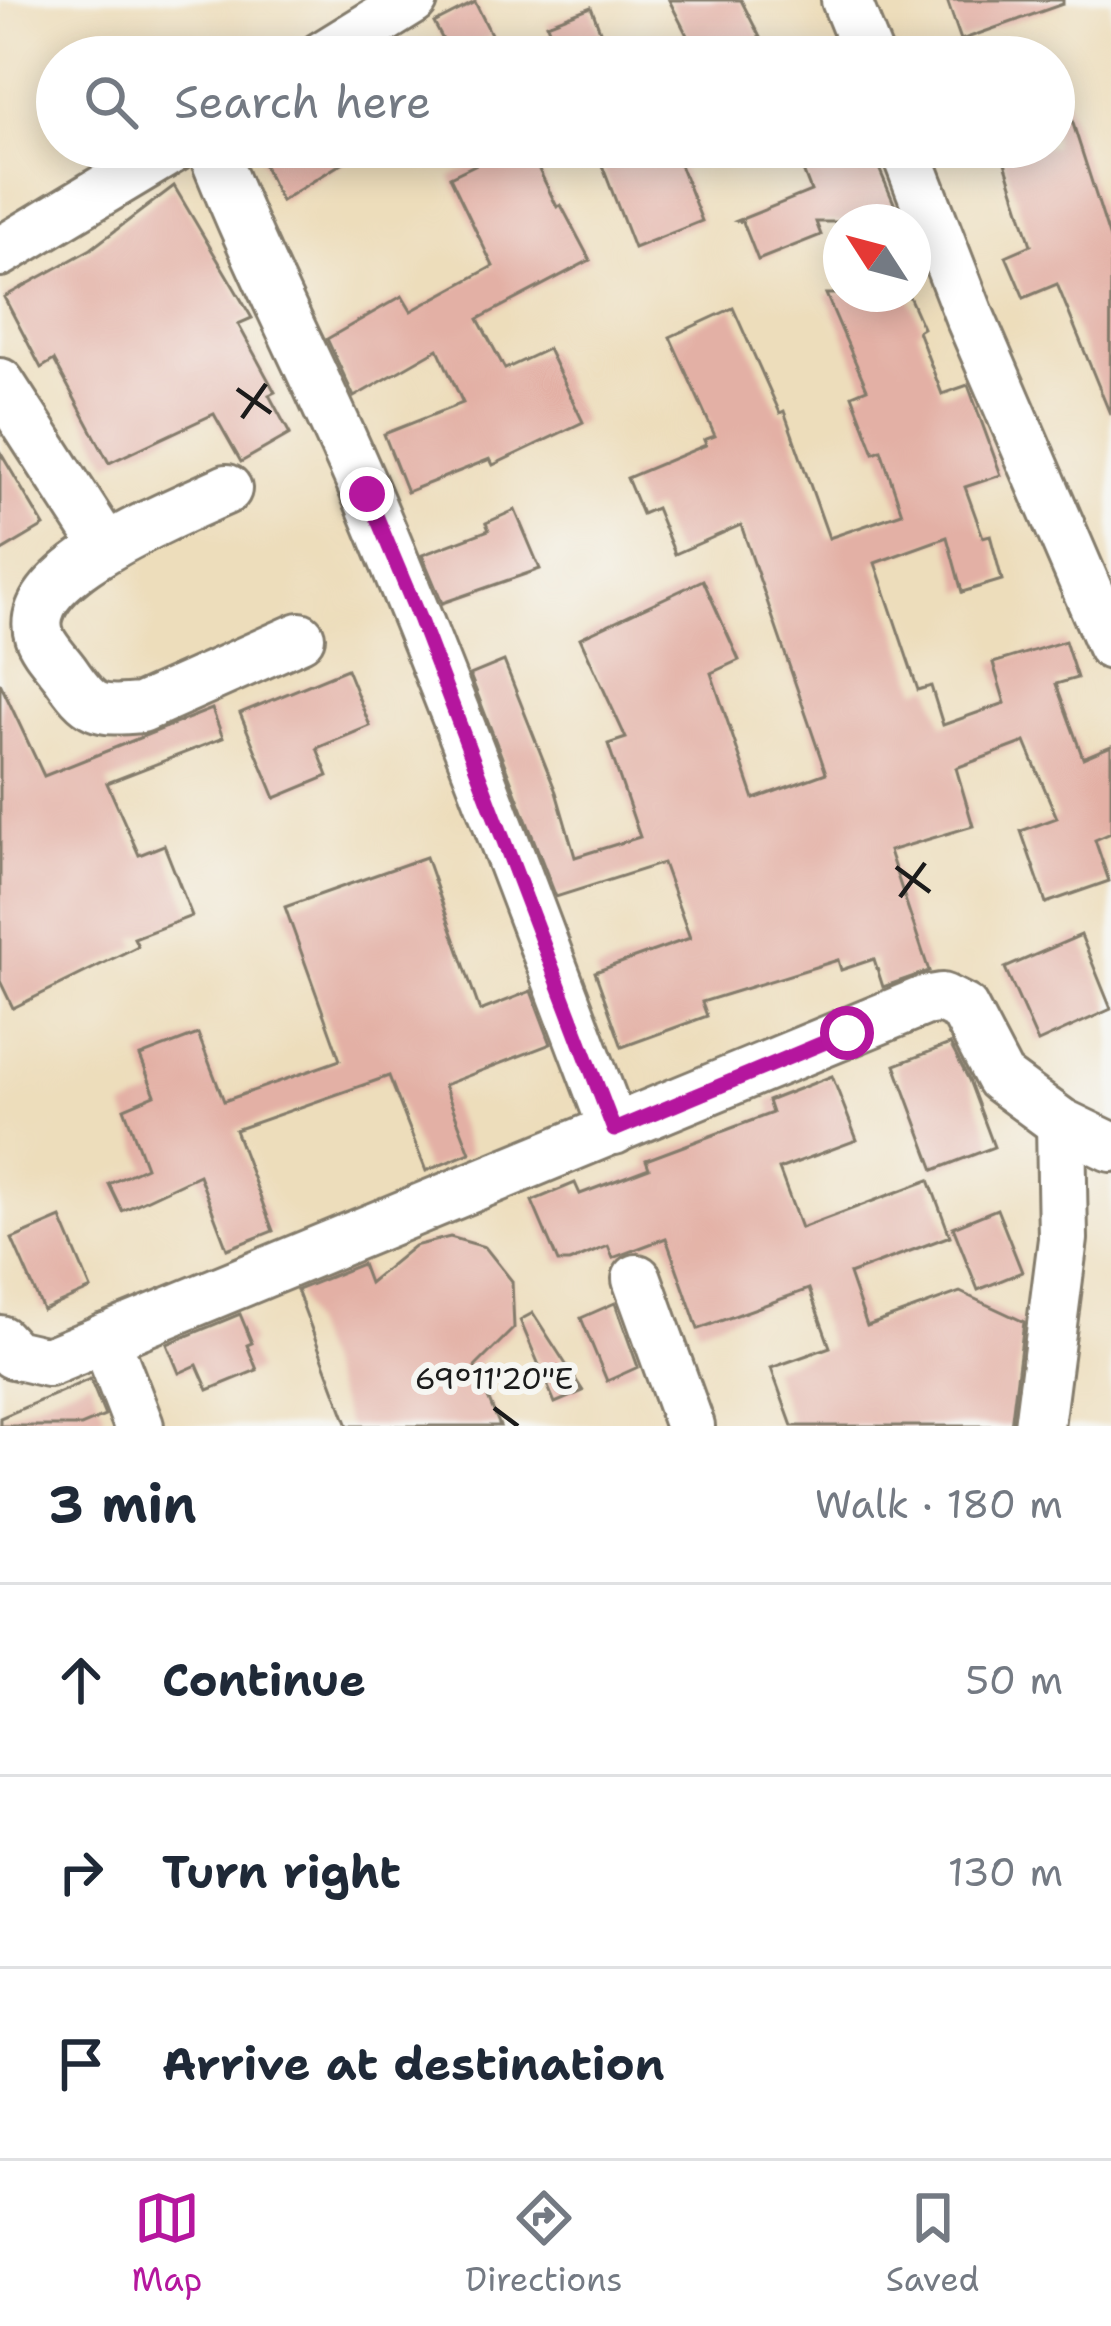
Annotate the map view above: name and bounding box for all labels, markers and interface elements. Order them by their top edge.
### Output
search box [36,36,1075,168]
icon: search [78,69,144,135]
text: Search here [174,72,431,132]
north arrow [823,204,931,312]
route end [340,467,394,521]
route start [820,1006,874,1060]
text: 69°11'20"E [415,1358,573,1399]
text: 3 min [48,1470,197,1538]
text: Walk · 180 m [815,1478,1063,1530]
icon: ahead [48,1647,114,1713]
text: Continue [162,1650,366,1710]
text: 50 m [965,1654,1063,1706]
icon: right [48,1839,114,1905]
text: Turn right [162,1842,401,1902]
text: 130 m [948,1846,1063,1898]
icon: arrive [48,2031,114,2097]
text: Arrive at destination [162,2034,665,2094]
tab: Map [132,2185,202,2302]
tab: Directions [465,2185,623,2302]
tab: Saved [886,2185,979,2302]

